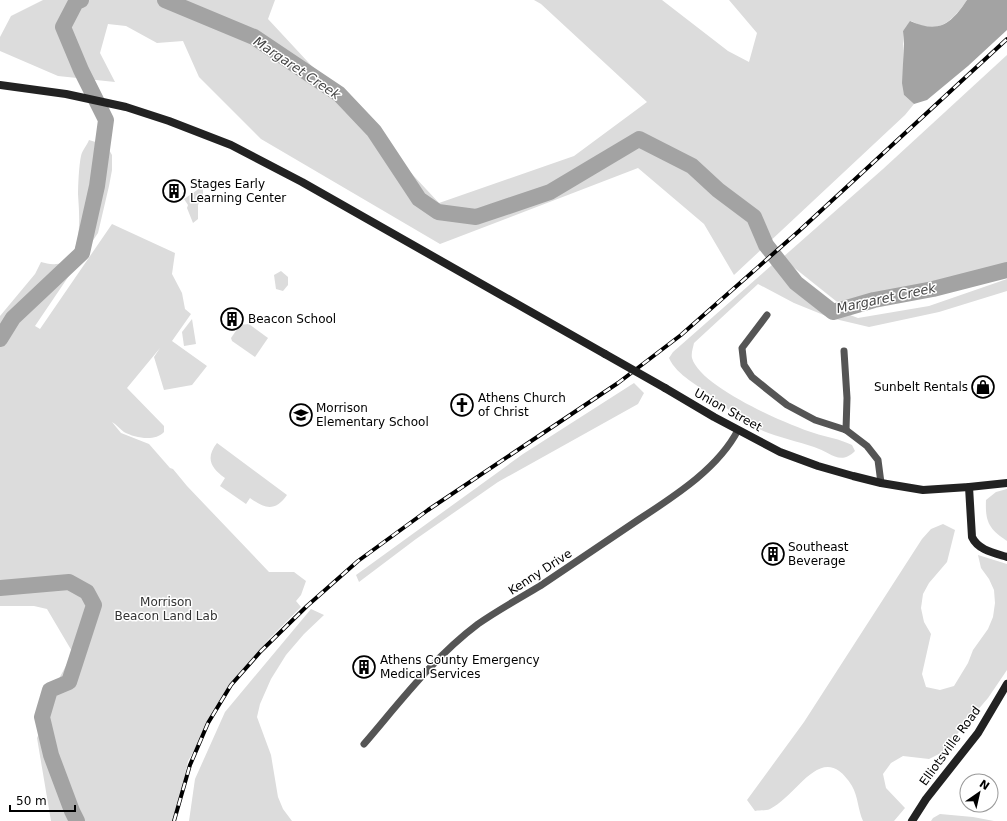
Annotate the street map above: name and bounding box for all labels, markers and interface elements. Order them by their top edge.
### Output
water label: Margaret Creek [251,33,344,103]
place label: Stages Early Learning Center [190,177,286,205]
building icon: Stages Early Learning Center [161,178,187,204]
water label: Margaret Creek [835,280,938,316]
building icon: Beacon School [219,306,245,332]
place label: Beacon School [248,312,336,326]
shop icon: Sunbelt Rentals [970,374,996,400]
place label: Sunbelt Rentals [874,380,968,394]
street label: Union Street [692,386,764,434]
place label: Athens Church of Christ [478,391,566,419]
church icon: Athens Church of Christ [449,392,475,418]
place label: Morrison Elementary School [316,401,429,429]
school or university icon: Morrison Elementary School [288,402,314,428]
place label: Southeast Beverage [788,540,849,568]
building icon: Southeast Beverage [760,541,786,567]
street label: Kenny Drive [506,546,574,598]
park label: Morrison Beacon Land Lab [114,595,218,623]
place label: Athens County Emergency Medical Services [380,653,540,681]
building icon: Athens County Emergency Medical Services [351,654,377,680]
street label: Elliotsville Road [917,704,983,788]
north arrow [959,773,999,813]
text: N [977,777,992,793]
scale bar [10,787,75,813]
text: 50 m [16,794,47,808]

